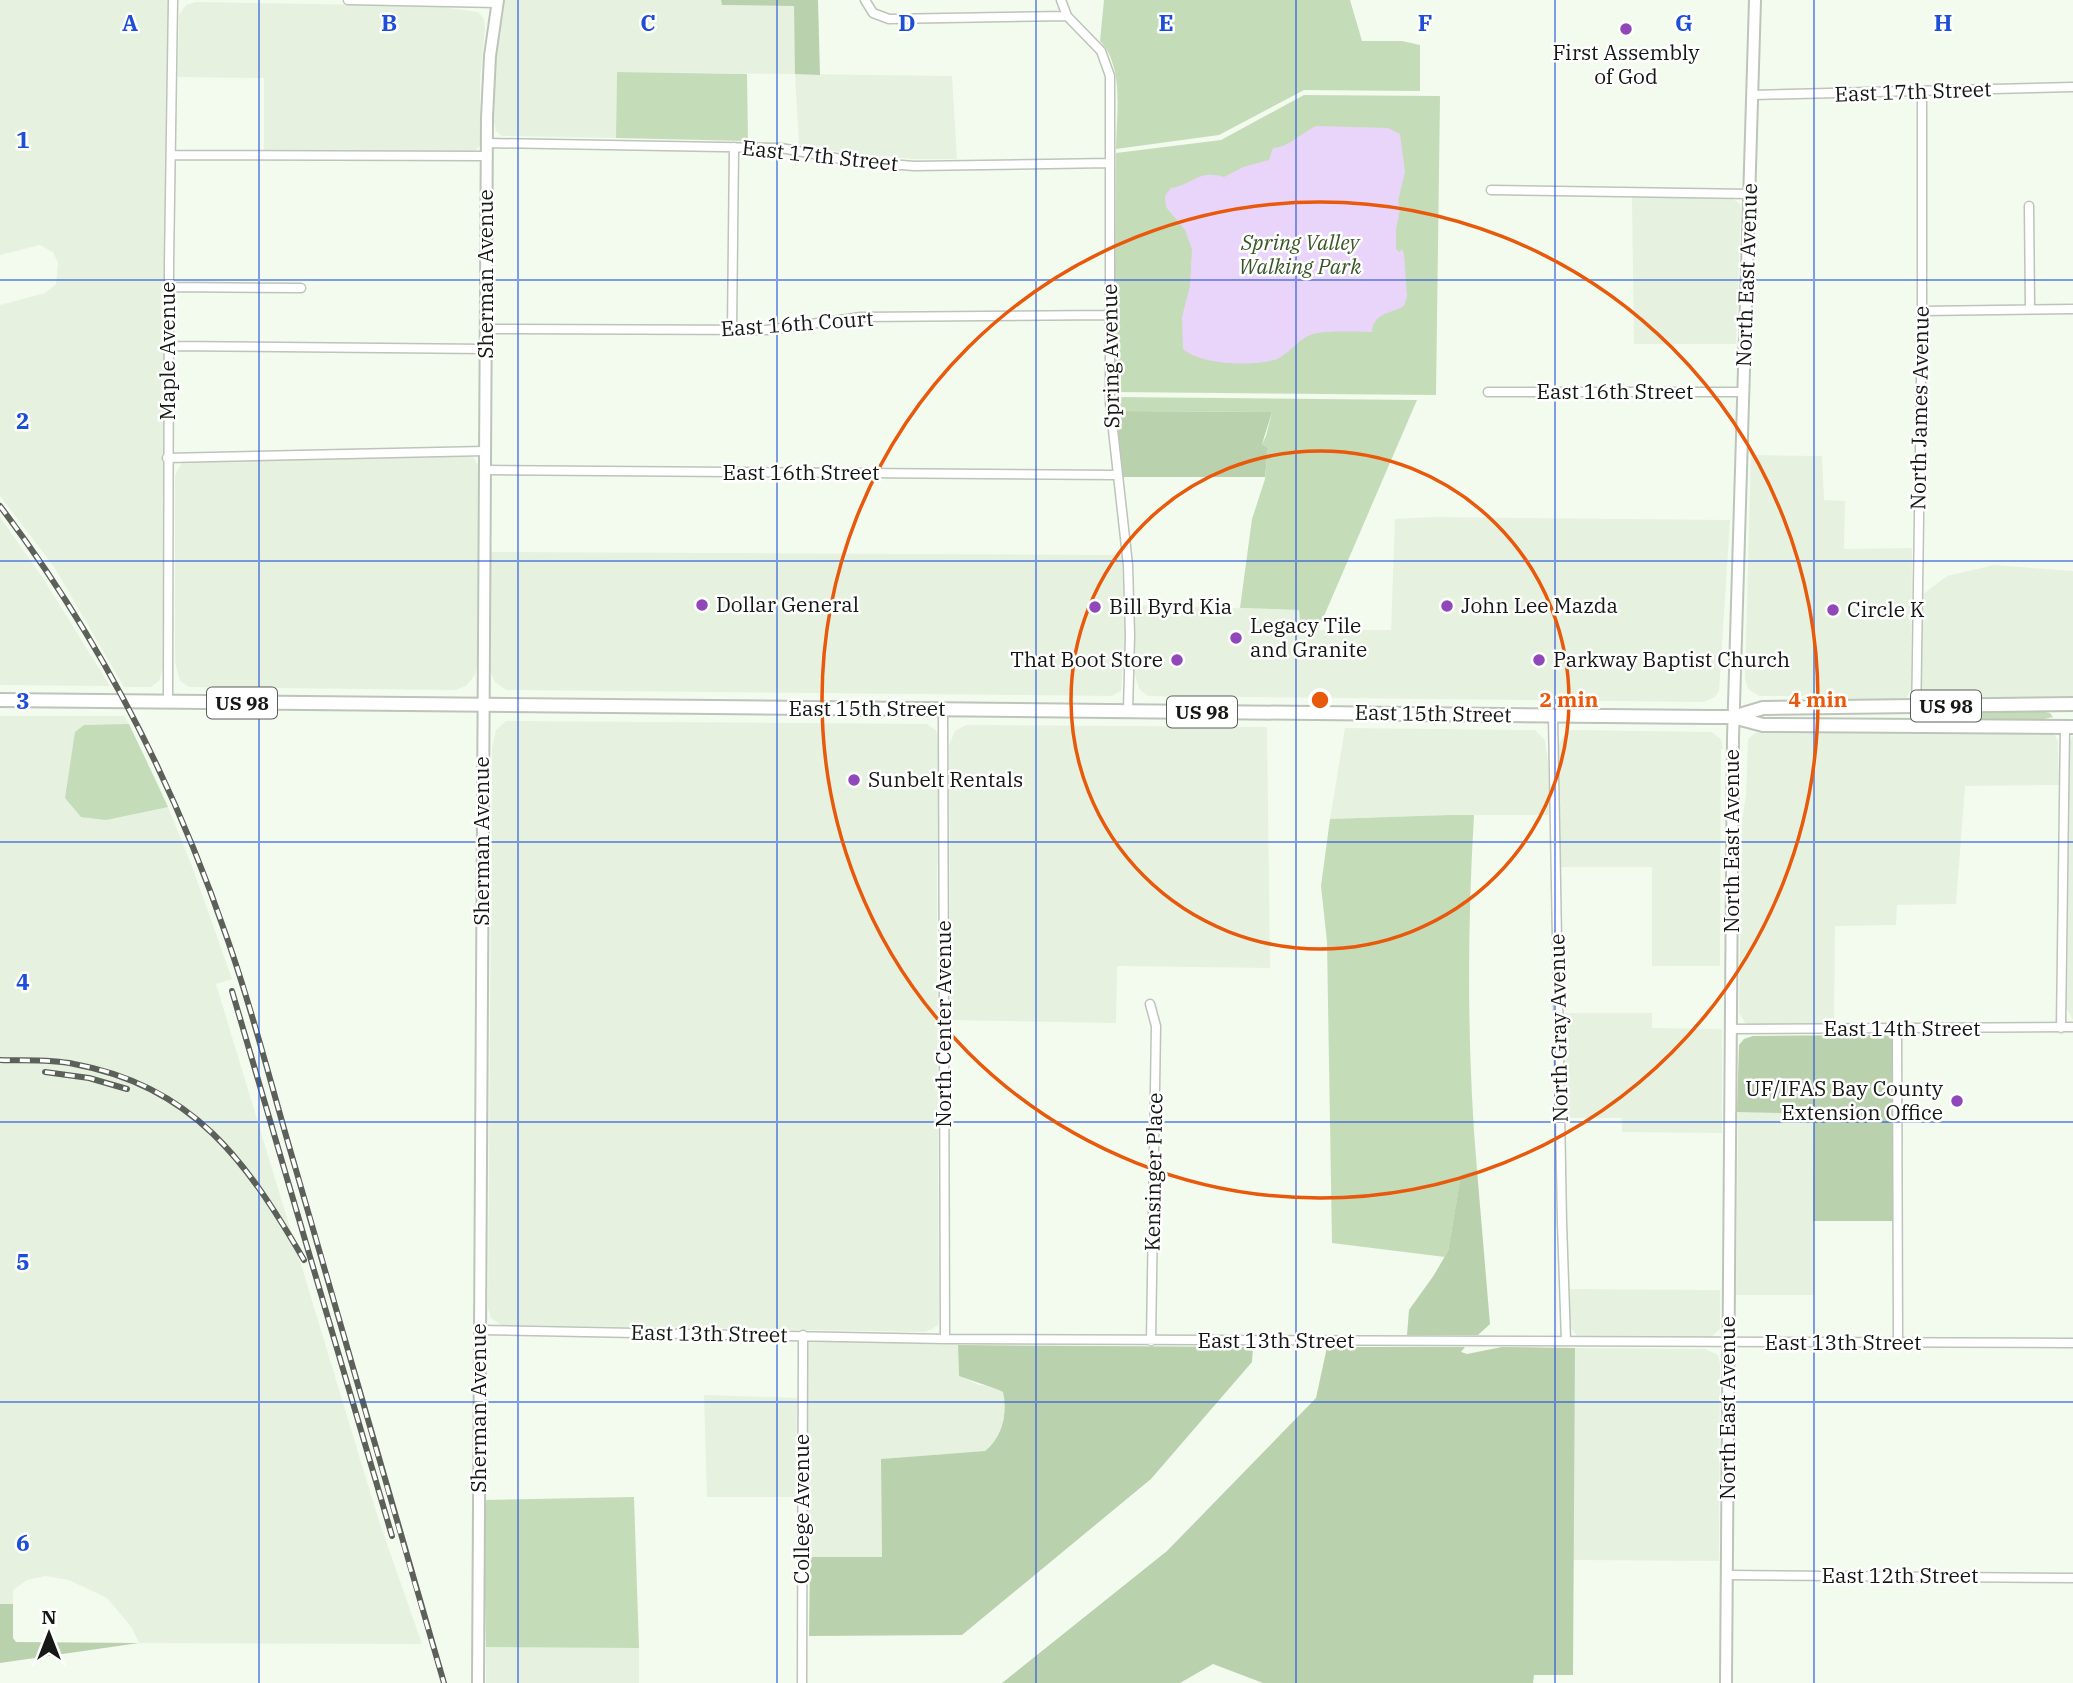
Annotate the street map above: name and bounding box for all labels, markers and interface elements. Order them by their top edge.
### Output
text: A [122,7,138,37]
text: B [381,7,397,37]
text: C [640,7,656,37]
text: D [898,7,916,37]
text: E [1158,7,1174,37]
text: F [1418,7,1432,37]
text: G [1675,7,1693,37]
text: H [1934,7,1952,37]
marker: First Assembly of God [1618,21,1634,37]
place label: First Assembly of God [1552,38,1700,90]
street label: East 17th Street [1834,74,1992,108]
text: 1 [16,124,30,154]
street label: East 17th Street [741,133,900,177]
street label: North East Avenue [1729,182,1763,367]
street label: Sherman Avenue [471,189,499,359]
park label: Spring Valley Walking Park [1239,228,1362,280]
street label: Maple Avenue [153,282,181,420]
street label: Spring Avenue [1095,283,1125,429]
street label: East 16th Court [720,304,874,342]
street label: North James Avenue [1903,306,1935,510]
street label: East 16th Street [1537,377,1693,405]
text: 2 [16,405,30,435]
street label: East 16th Street [723,458,879,486]
place label: Dollar General [716,590,859,618]
place label: John Lee Mazda [1461,591,1618,619]
place label: Bill Byrd Kia [1109,592,1232,620]
place label: Circle K [1847,595,1925,623]
marker: Dollar General [694,597,710,613]
marker: John Lee Mazda [1439,598,1455,614]
marker: Bill Byrd Kia [1087,599,1103,615]
marker: Circle K [1825,602,1841,618]
place label: Legacy Tile and Granite [1250,611,1367,663]
marker: Legacy Tile and Granite [1228,630,1244,646]
place label: That Boot Store [1010,645,1163,673]
place label: Parkway Baptist Church [1553,645,1790,673]
marker: That Boot Store [1169,652,1185,668]
marker: Parkway Baptist Church [1531,652,1547,668]
text: 3 [16,685,30,715]
text: 2 min [1540,685,1598,713]
text: 4 min [1789,685,1847,713]
road number: US 98 [207,688,277,718]
centre of rings [1308,688,1332,712]
road number: US 98 [1911,691,1981,722]
street label: East 15th Street [789,694,945,722]
road number: US 98 [1167,696,1237,727]
street label: East 15th Street [1354,698,1512,728]
street label: North East Avenue [1717,749,1745,933]
street label: Sherman Avenue [467,756,495,926]
place label: Sunbelt Rentals [868,765,1023,793]
marker: Sunbelt Rentals [846,772,862,788]
street label: North Center Avenue [929,920,957,1128]
street label: North Gray Avenue [1542,933,1574,1123]
text: 4 [16,966,30,996]
street label: East 14th Street [1824,1014,1980,1042]
place label: UF/IFAS Bay County Extension Office [1745,1074,1944,1126]
street label: Kensinger Place [1138,1092,1168,1252]
marker: UF/IFAS Bay County Extension Office [1949,1093,1965,1109]
text: 5 [16,1246,30,1276]
street label: North East Avenue [1713,1316,1741,1500]
street label: East 13th Street [630,1318,788,1348]
street label: Sherman Avenue [464,1323,492,1493]
street label: East 13th Street [1198,1326,1354,1354]
street label: East 13th Street [1765,1328,1921,1356]
street label: College Avenue [787,1434,815,1584]
text: 6 [16,1527,30,1557]
street label: East 12th Street [1822,1561,1978,1589]
north arrow [14,1599,84,1669]
text: N [41,1605,57,1629]

